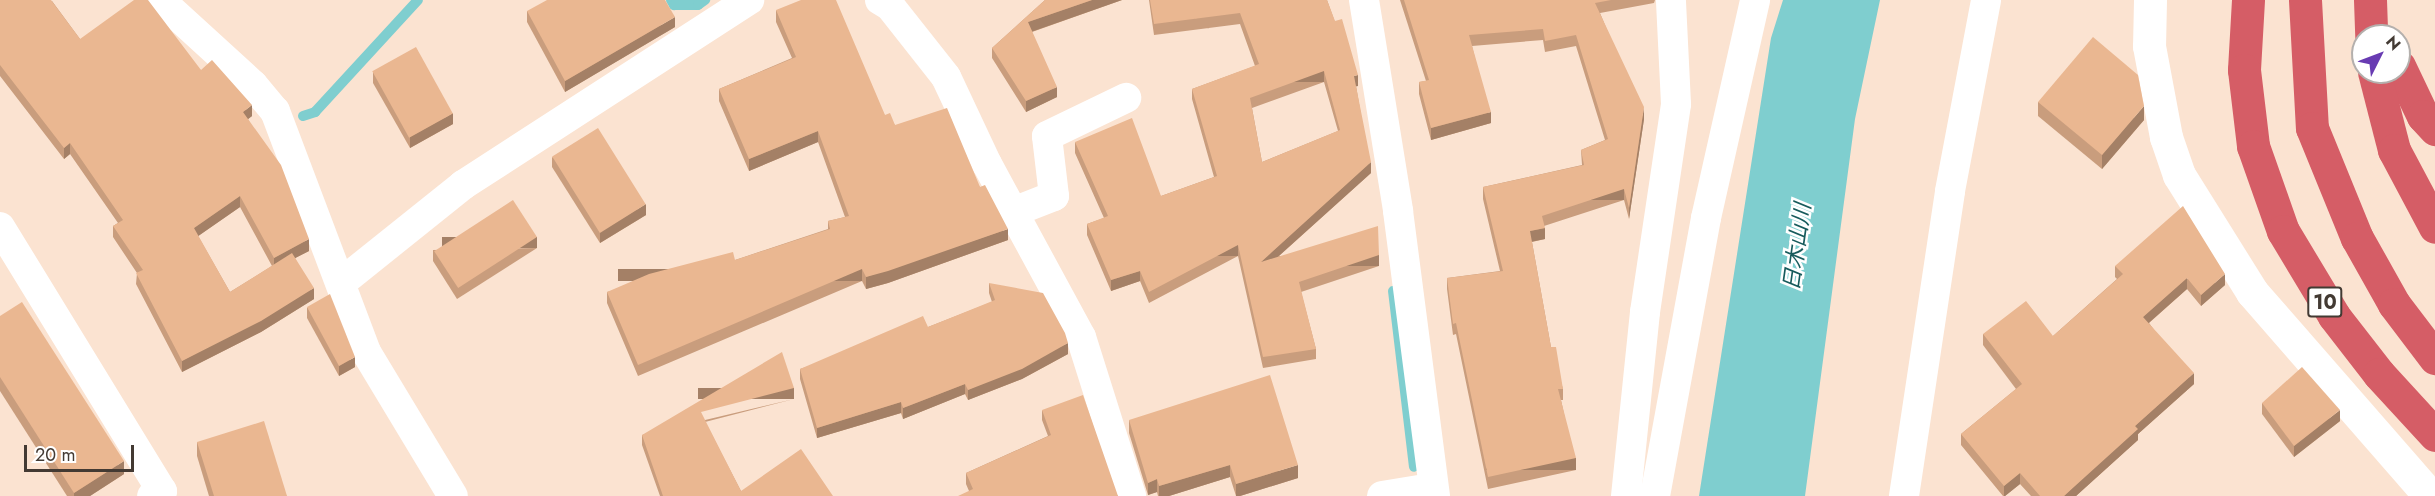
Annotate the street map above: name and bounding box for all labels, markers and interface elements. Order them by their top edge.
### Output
north arrow [2351,24,2411,84]
text: N [2380,31,2406,55]
water label: 日木山川 [1778,202,1816,292]
road number: 10 [2307,285,2343,319]
scale bar [27,433,136,471]
text: 20 m [35,442,75,468]

